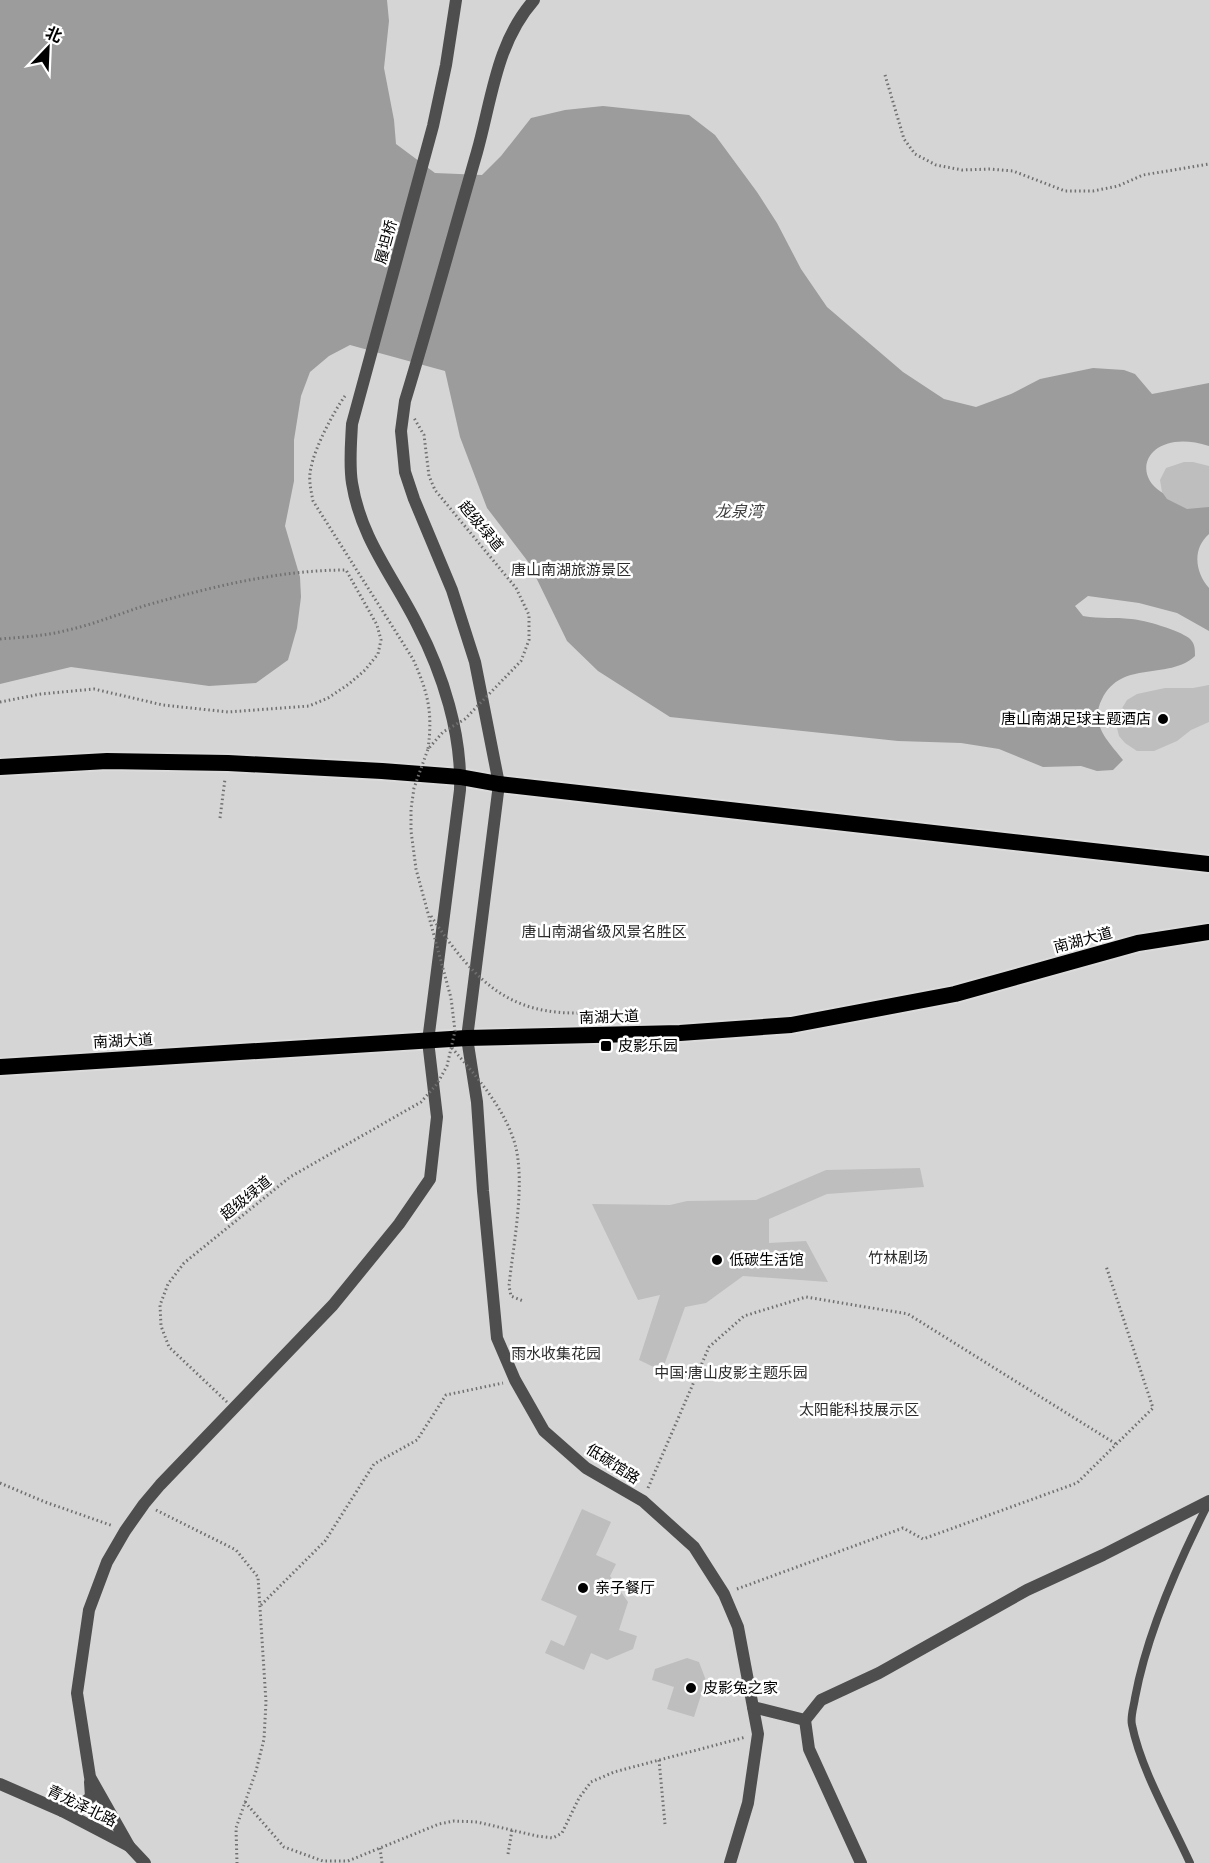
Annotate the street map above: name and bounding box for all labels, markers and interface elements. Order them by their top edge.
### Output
north arrow [18,18,78,78]
text: 北 [43,23,65,47]
street label: 履坦桥 [371,218,400,266]
street label: 超级绿道 [456,497,507,554]
water label: 龙泉湾 [715,502,766,521]
park label: 唐山南湖旅游景区 [511,561,631,578]
place label: 唐山南湖足球主题酒店 [1001,710,1151,727]
marker: 唐山南湖足球主题酒店 [1156,712,1170,726]
park label: 唐山南湖省级风景名胜区 [521,923,687,940]
street label: 南湖大道 [1052,924,1114,955]
street label: 南湖大道 [579,1007,639,1026]
street label: 南湖大道 [93,1030,153,1051]
place label: 皮影乐园 [618,1037,678,1054]
marker: 皮影乐园 [599,1039,613,1053]
street label: 超级绿道 [217,1172,274,1223]
park label: 竹林剧场 [868,1249,928,1266]
place label: 低碳生活馆 [729,1251,804,1268]
marker: 低碳生活馆 [710,1253,724,1267]
park label: 雨水收集花园 [511,1345,601,1362]
park label: 中国·唐山皮影主题乐园 [654,1364,808,1381]
park label: 太阳能科技展示区 [799,1401,919,1418]
street label: 低碳馆路 [583,1440,643,1487]
place label: 亲子餐厅 [595,1579,655,1596]
marker: 亲子餐厅 [576,1581,590,1595]
place label: 皮影兔之家 [703,1679,778,1696]
marker: 皮影兔之家 [684,1681,698,1695]
street label: 青龙泽北路 [45,1781,120,1830]

